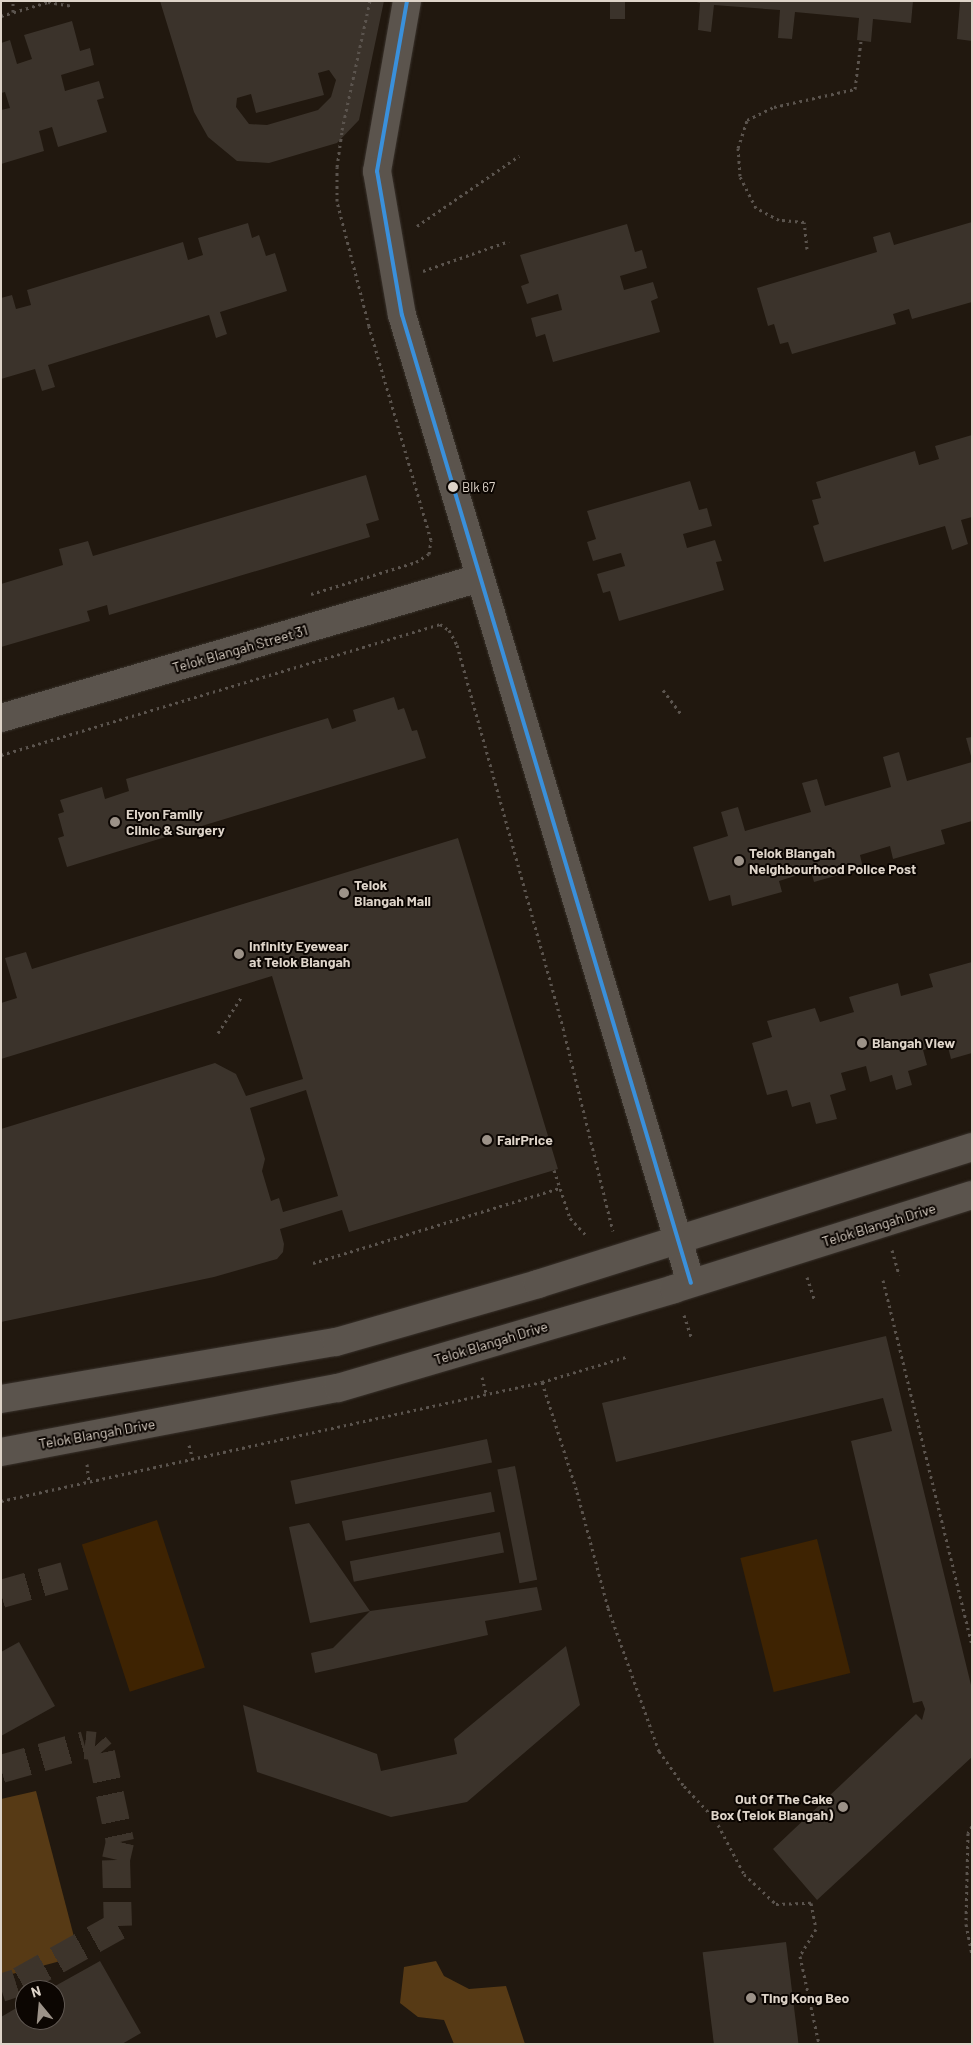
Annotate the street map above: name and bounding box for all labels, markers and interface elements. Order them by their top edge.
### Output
place label: Blk 67 [462,479,495,495]
marker: Blk 67 [448,482,458,492]
street label: Telok Blangah Street 31 [170,622,310,676]
place label: Elyon Family Clinic & Surgery [126,806,225,839]
marker: Elyon Family Clinic & Surgery [108,815,122,829]
place label: Telok Blangah Neighbourhood Police Post [749,845,916,878]
marker: Telok Blangah Neighbourhood Police Post [733,855,745,867]
place label: Telok Blangah Mall [354,877,431,910]
marker: Telok Blangah Mall [338,887,350,899]
place label: Infinity Eyewear at Telok Blangah [249,938,350,970]
marker: Infinity Eyewear at Telok Blangah [233,948,245,960]
place label: Blangah View [872,1035,955,1051]
marker: Blangah View [856,1037,868,1049]
place label: FairPrice [497,1132,553,1148]
marker: FairPrice [481,1134,493,1146]
street label: Telok Blangah Drive [820,1200,938,1250]
street label: Telok Blangah Drive [432,1318,550,1368]
street label: Telok Blangah Drive [37,1415,157,1453]
place label: Out Of The Cake Box (Telok Blangah) [711,1791,833,1824]
marker: Out Of The Cake Box (Telok Blangah) [837,1801,849,1813]
north arrow [15,1980,65,2030]
text: N [29,1982,43,2001]
place label: Ting Kong Beo [761,1990,849,2006]
marker: Ting Kong Beo [745,1992,757,2004]

